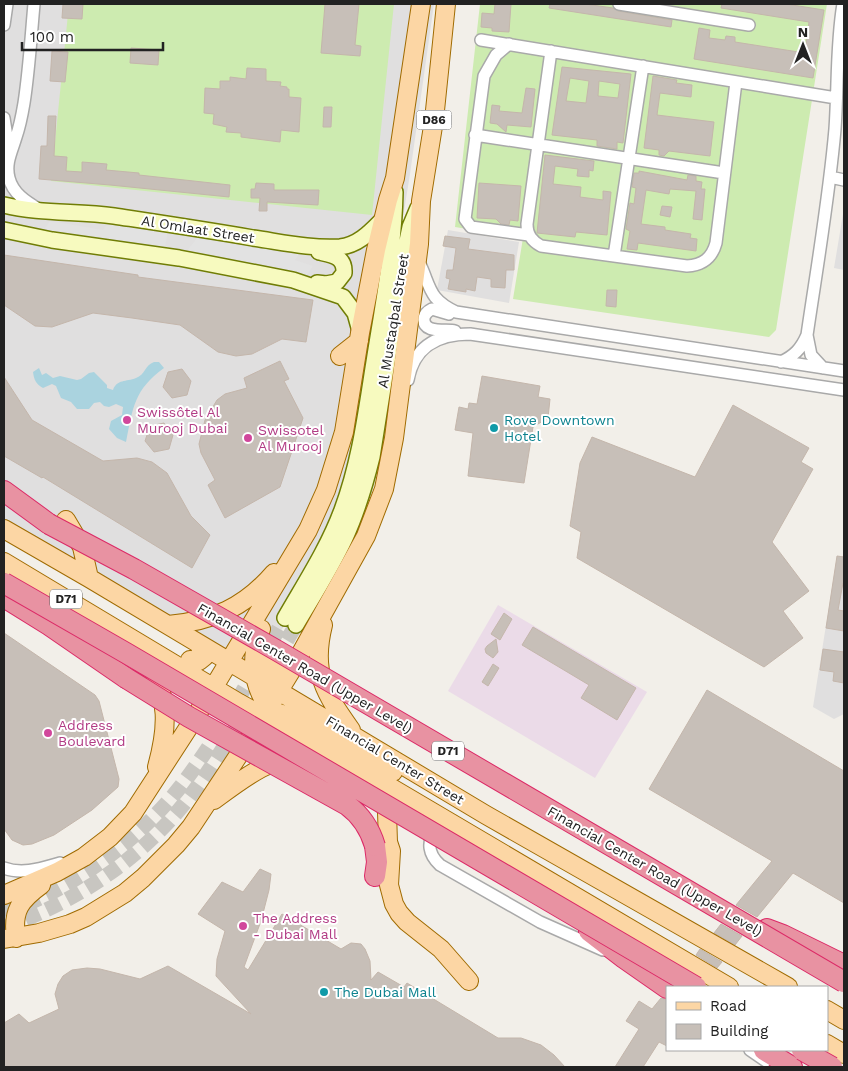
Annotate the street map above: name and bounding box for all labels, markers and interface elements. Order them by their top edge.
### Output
scale bar [22,20,164,52]
north arrow [778,20,828,70]
text: N [798,24,808,40]
text: 100 m [30,28,74,46]
road number: D86 [416,110,452,130]
street label: Al Omlaat Street [140,212,256,246]
street label: Al Mustaqbal Street [374,253,412,389]
place label: Swissôtel Al Murooj Dubai [137,404,227,436]
place label: Rove Downtown Hotel [504,412,615,444]
marker: Swissôtel Al Murooj Dubai [121,414,133,426]
place label: Swissotel Al Murooj [258,422,324,454]
marker: Rove Downtown Hotel [488,422,500,434]
marker: Swissotel Al Murooj [242,432,254,444]
road number: D71 [50,590,82,608]
street label: Financial Center Road (Upper Level) [195,600,415,736]
street label: Financial Center Street [323,712,467,808]
place label: Address Boulevard [58,717,126,749]
marker: Address Boulevard [42,727,54,739]
road number: D71 [432,741,464,760]
street label: Financial Center Road (Upper Level) [545,803,765,939]
place label: The Address - Dubai Mall [253,910,338,942]
marker: The Address - Dubai Mall [237,920,249,932]
place label: The Dubai Mall [334,984,437,1000]
marker: The Dubai Mall [318,986,330,998]
legend [666,986,828,1051]
text: Road [710,997,747,1015]
text: Building [710,1022,768,1040]

